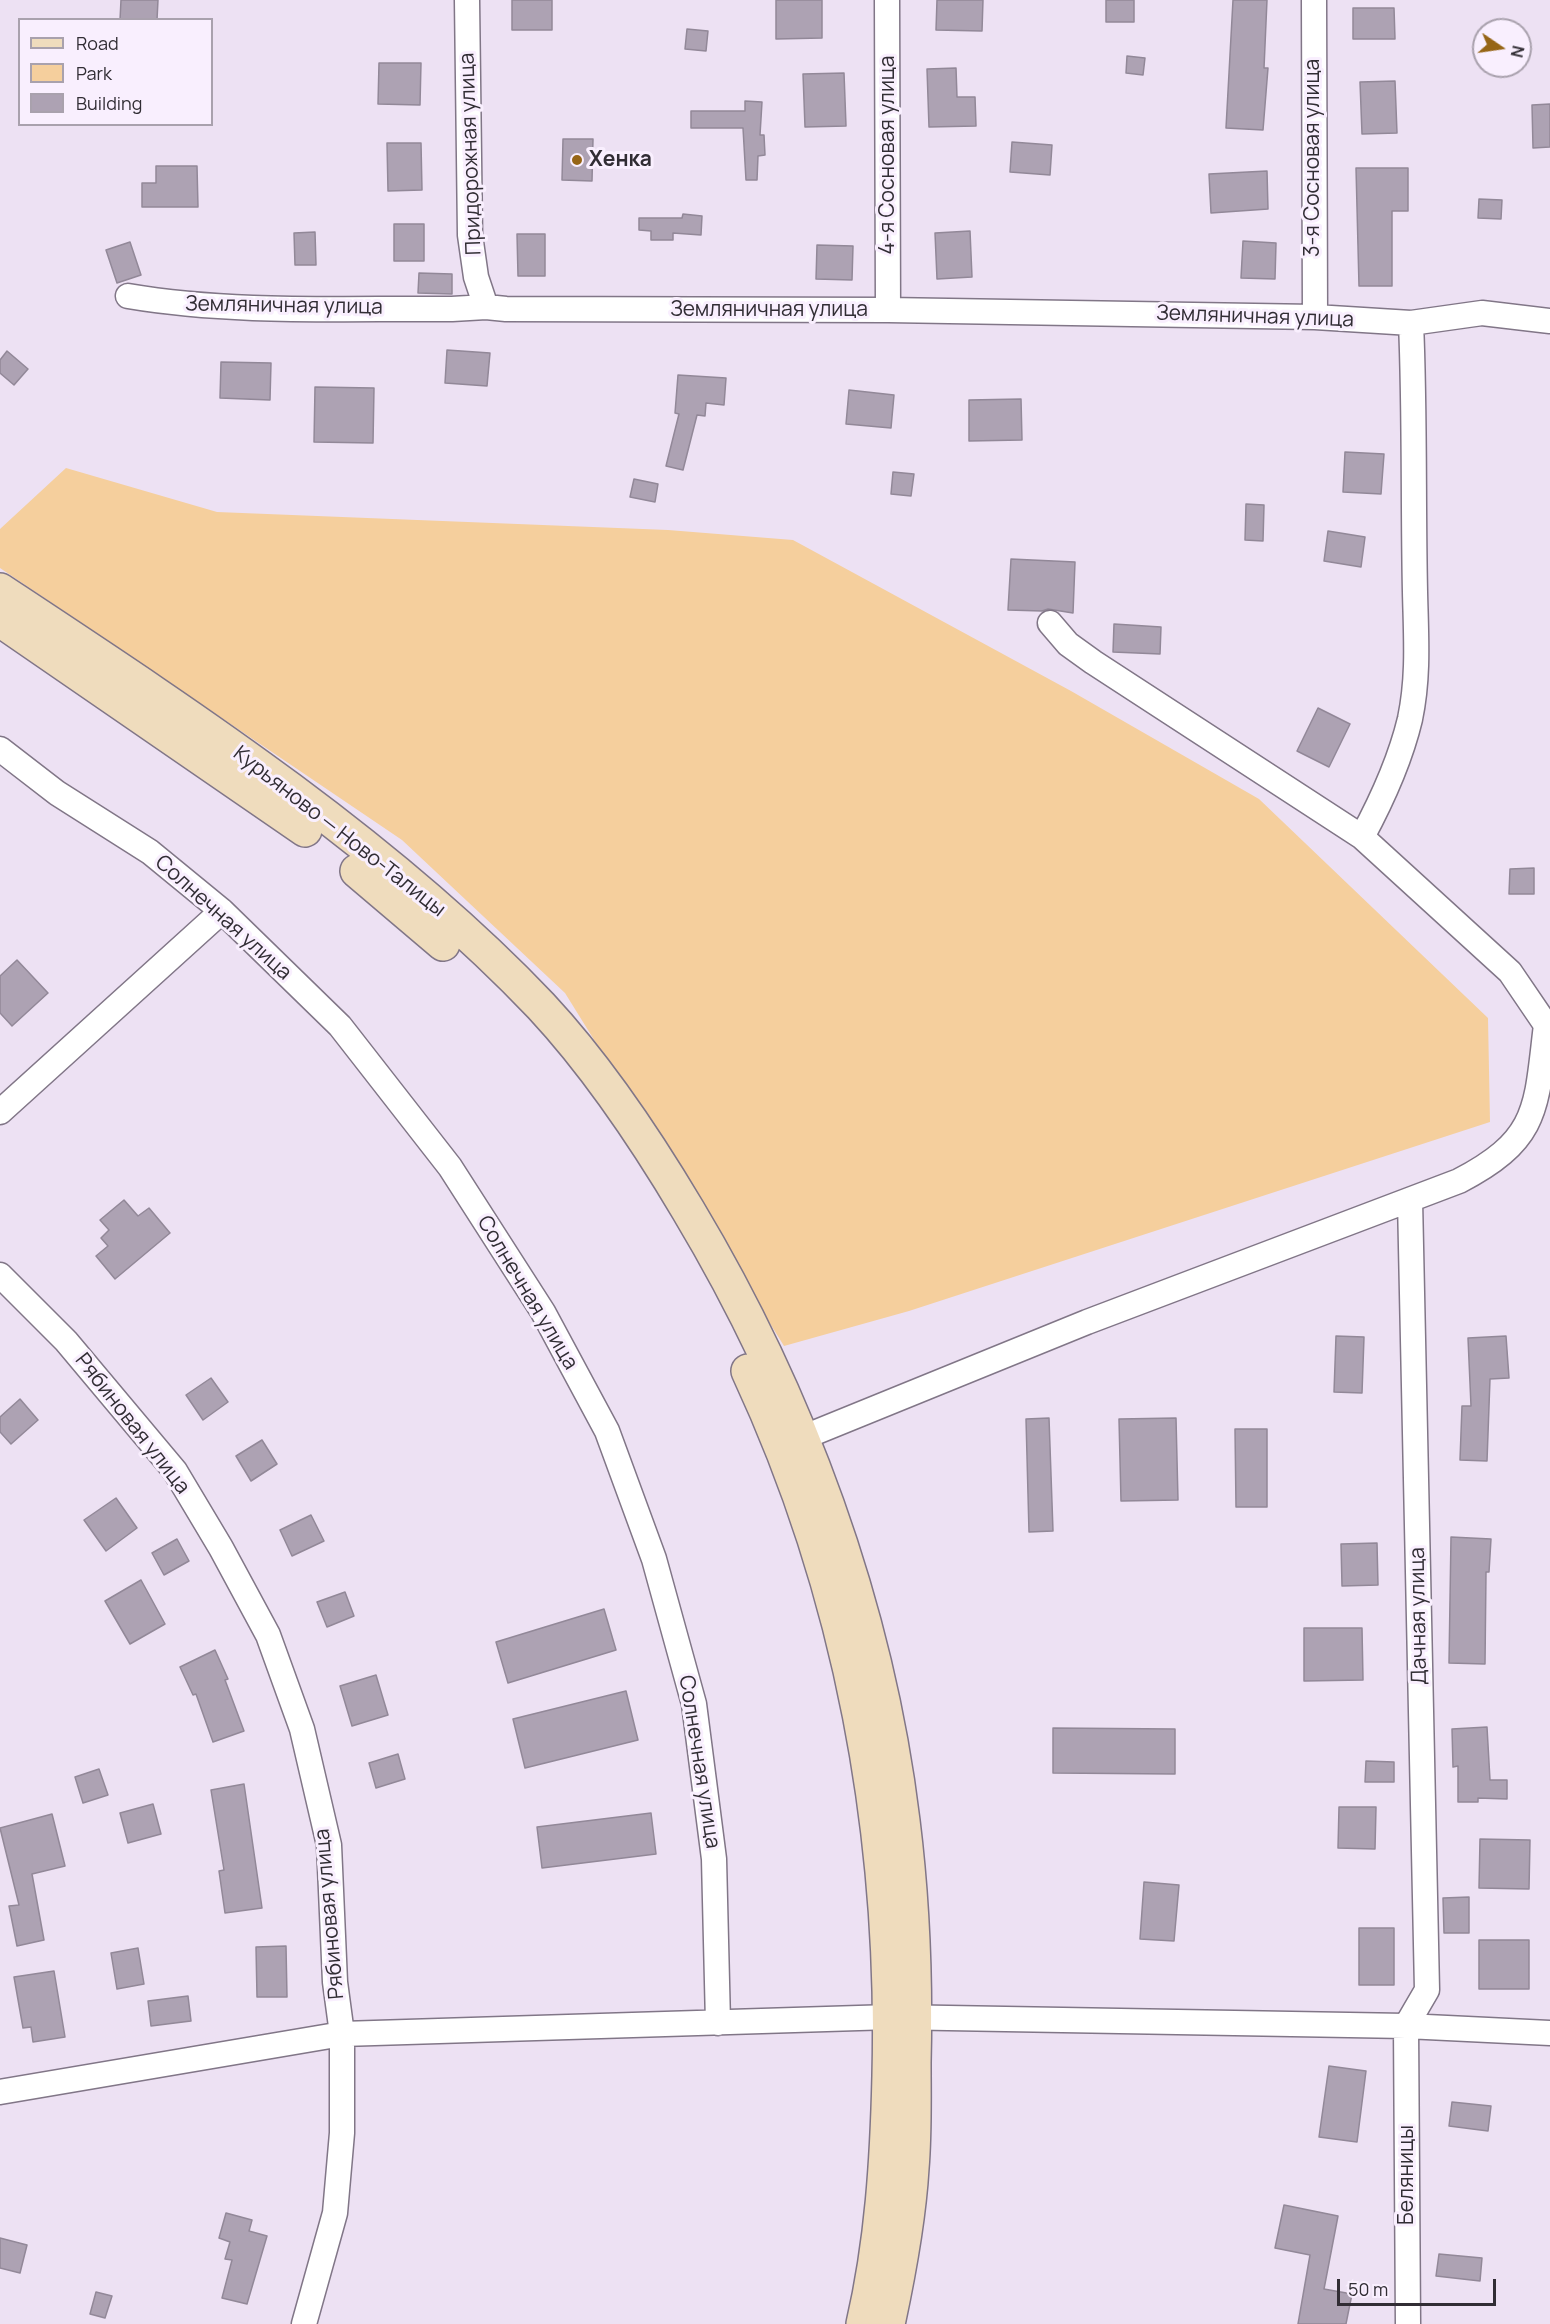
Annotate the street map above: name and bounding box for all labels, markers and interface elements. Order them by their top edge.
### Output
legend [18,18,213,126]
north arrow [1472,18,1532,78]
text: Road [76,31,119,55]
text: N [1506,44,1530,60]
street label: Придорожная улица [455,52,487,256]
street label: 4-я Сосновая улица [875,56,901,254]
street label: 3-я Сосновая улица [1300,59,1326,257]
text: Park [76,61,112,85]
text: Building [76,91,142,115]
place label: Хенка [589,147,652,173]
marker: Хенка [570,153,584,167]
street label: Земляничная улица [185,292,383,320]
street label: Земляничная улица [670,297,868,323]
street label: Земляничная улица [1156,301,1354,333]
street label: Курьяново — Ново-Талицы [228,741,450,923]
street label: Солнечная улица [150,850,296,986]
street label: Солнечная улица [471,1212,583,1374]
street label: Рябиновая улица [69,1349,195,1499]
street label: Дачная улица [1405,1547,1433,1685]
street label: Солнечная улица [673,1674,725,1850]
street label: Рябиновая улица [310,1828,350,2000]
street label: Беляницы [1394,2125,1420,2225]
scale bar [1340,2267,1499,2305]
text: 50 m [1348,2277,1388,2301]

